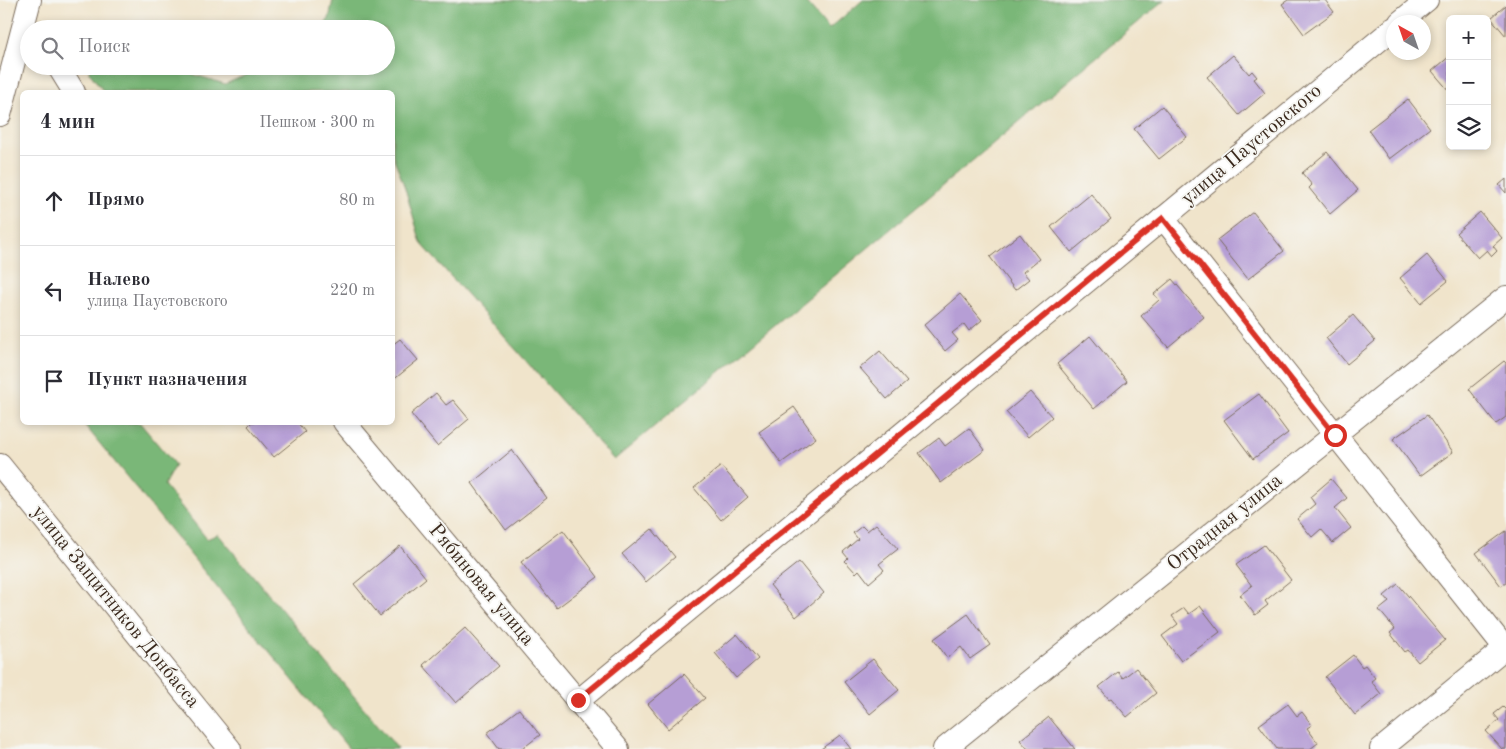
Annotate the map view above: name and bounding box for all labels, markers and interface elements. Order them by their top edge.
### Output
north arrow [1386,15,1431,60]
map controls [1446,15,1491,150]
button: + [1446,15,1491,60]
search box [20,20,395,75]
icon: search [38,34,66,62]
text: Поиск [78,38,130,57]
button: − [1446,60,1491,105]
street label: улица Паустовского [1178,81,1326,209]
button: layers [1446,105,1491,150]
text: 4 мин [40,112,95,133]
text: Пешком · 300 m [259,115,375,131]
icon: ahead [40,187,68,215]
text: Прямо [87,191,145,210]
text: 80 m [339,193,375,209]
text: Налево [87,271,150,290]
icon: left [40,277,68,305]
text: 220 m [330,283,375,299]
text: улица Паустовского [87,294,228,310]
icon: arrive [40,367,68,395]
text: Пункт назначения [87,371,247,390]
route start [1324,424,1347,447]
street label: Отрадная улица [1164,471,1286,575]
street label: улица Защитников Донбасса [27,502,203,712]
street label: Рябиновая улица [424,520,538,650]
route end [567,689,590,712]

